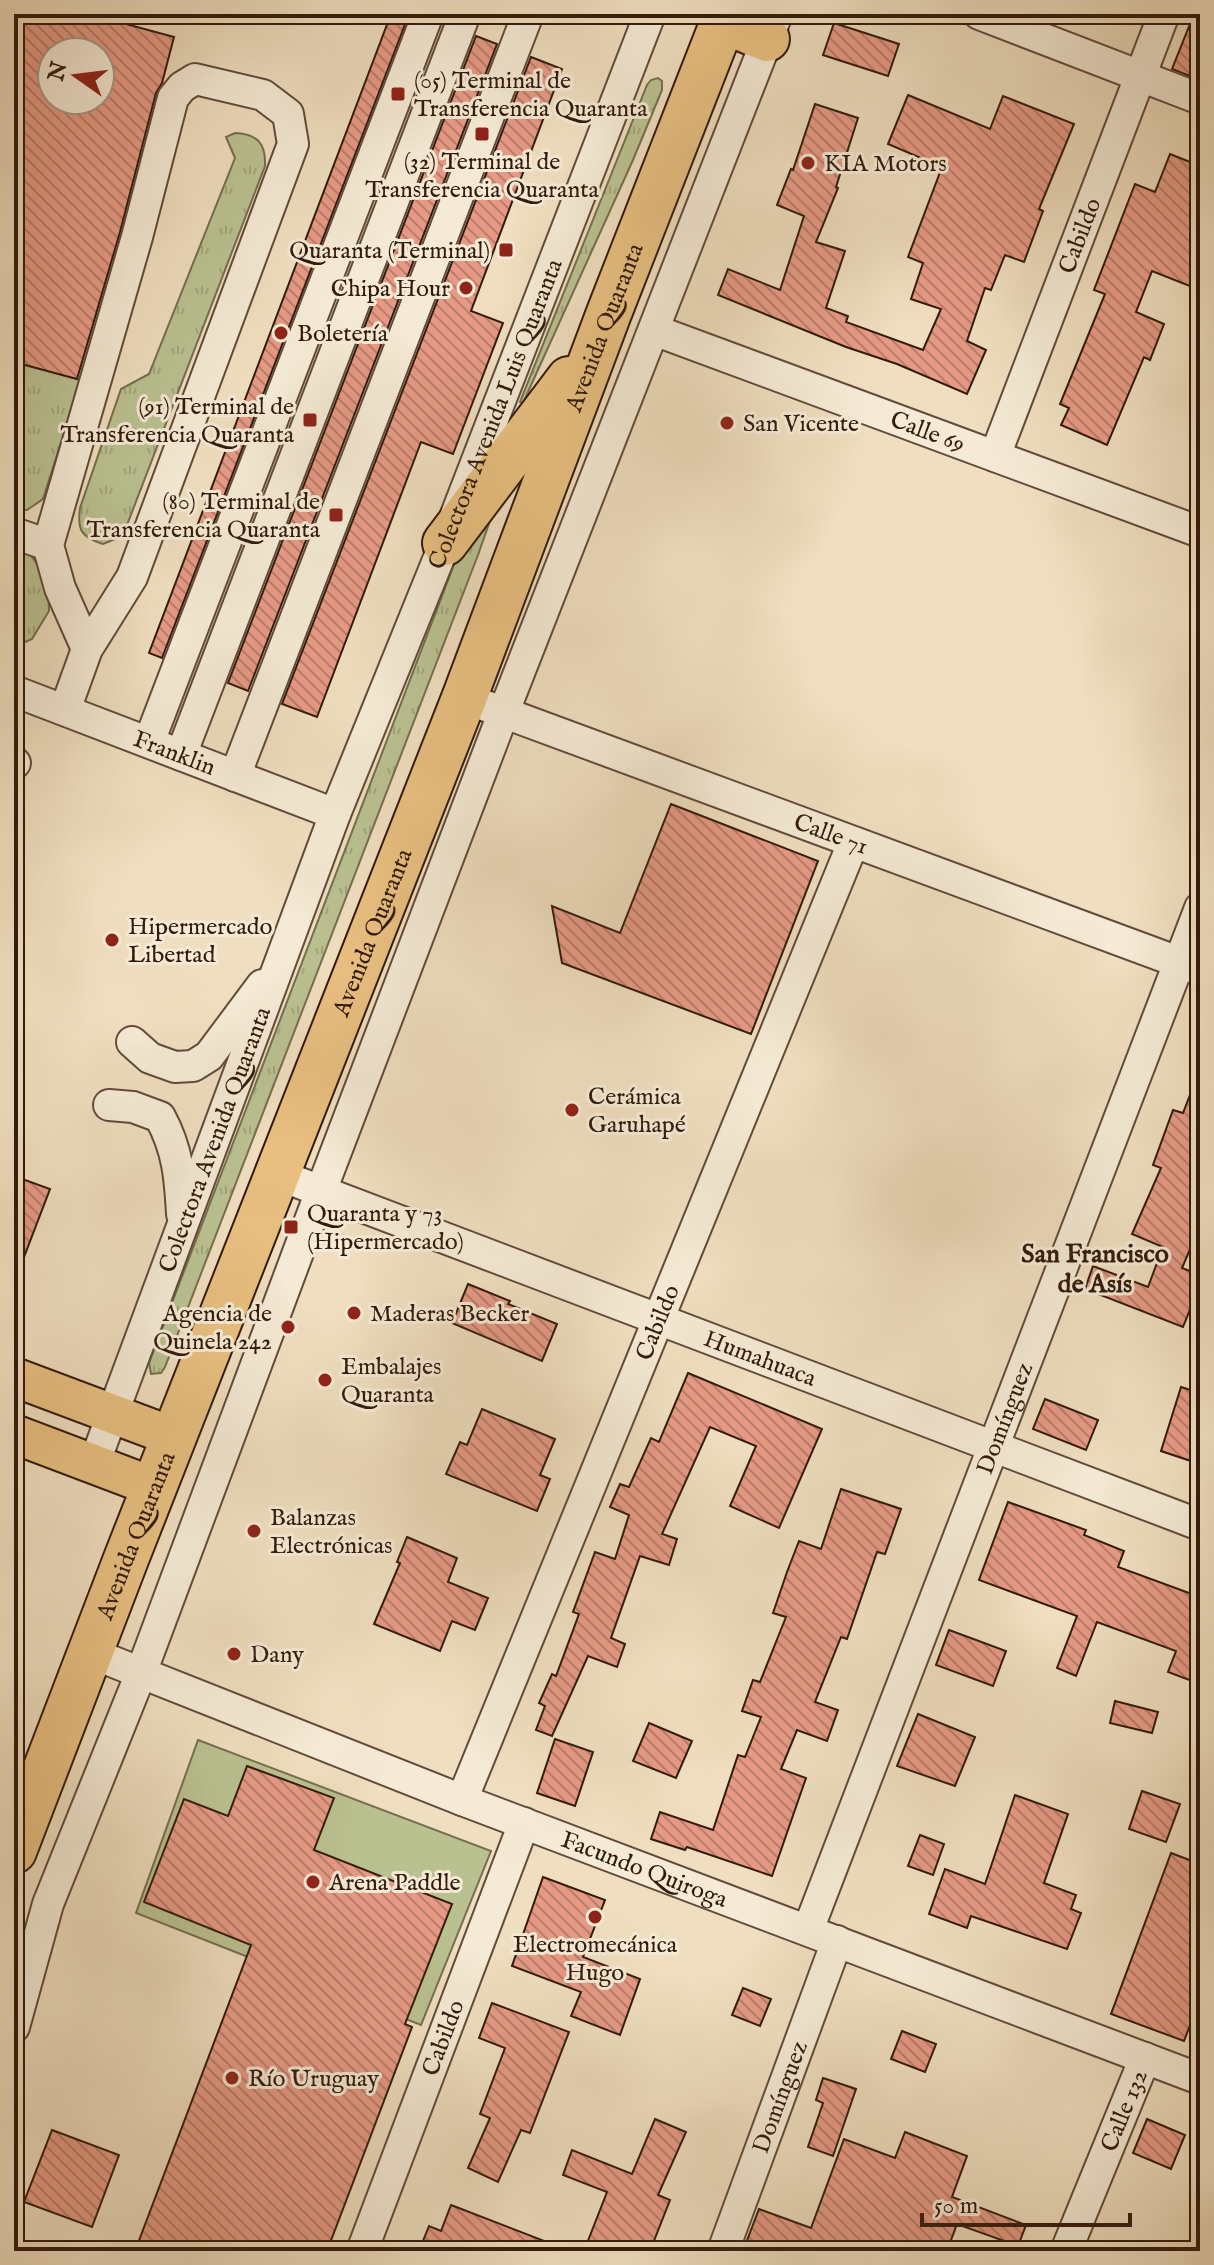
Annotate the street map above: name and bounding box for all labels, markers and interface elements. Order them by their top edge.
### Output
north arrow [36,36,116,116]
text: N [42,59,74,85]
place label: (05) Terminal de Transferencia Quaranta [414,66,648,125]
marker: (05) Terminal de Transferencia Quaranta [389,85,407,103]
marker: (32) Terminal de Transferencia Quaranta [473,125,491,143]
place label: (32) Terminal de Transferencia Quaranta [365,147,599,206]
place label: KIA Motors [824,149,947,180]
marker: KIA Motors [799,154,817,172]
street label: Cabildo [1052,194,1109,278]
place label: Quaranta (Terminal) [289,236,490,267]
street label: Avenida Quaranta [559,239,652,417]
marker: Quaranta (Terminal) [497,241,515,259]
street label: Colectora Avenida Luis Quaranta [422,254,571,574]
place label: Chipa Hour [331,274,450,305]
marker: Chipa Hour [457,279,475,297]
place label: Boletería [297,319,389,350]
marker: Boletería [272,324,290,342]
place label: (91) Terminal de Transferencia Quaranta [60,392,295,451]
street label: Calle 69 [886,405,969,461]
place label: San Vicente [743,409,859,440]
marker: (91) Terminal de Transferencia Quaranta [301,411,319,429]
marker: San Vicente [718,414,736,432]
place label: (80) Terminal de Transferencia Quaranta [86,487,321,546]
marker: (80) Terminal de Transferencia Quaranta [327,506,345,524]
street label: Franklin [129,724,220,784]
street label: Calle 71 [789,807,872,863]
street label: Avenida Quaranta [326,844,421,1022]
place label: Hipermercado Libertad [128,912,273,971]
marker: Hipermercado Libertad [103,931,121,949]
street label: Colectora Avenida Quaranta [152,1002,279,1277]
place label: Cerámica Garuhapé [588,1082,686,1141]
marker: Cerámica Garuhapé [563,1101,581,1119]
place label: Quaranta y 73 (Hipermercado) [307,1199,464,1258]
marker: Quaranta y 73 (Hipermercado) [282,1218,300,1236]
district label: San Francisco de Asís [1021,1238,1169,1301]
street label: Cabildo [629,1280,688,1365]
place label: Agencia de Quinela 242 [153,1299,272,1358]
place label: Maderas Becker [370,1299,530,1330]
marker: Maderas Becker [345,1304,363,1322]
marker: Agencia de Quinela 242 [279,1318,297,1336]
street label: Humahuaca [699,1324,821,1395]
place label: Embalajes Quaranta [341,1352,441,1411]
street label: Domínguez [970,1358,1041,1479]
marker: Embalajes Quaranta [316,1371,334,1389]
street label: Avenida Quaranta [90,1447,184,1625]
place label: Balanzas Electrónicas [270,1503,393,1562]
marker: Balanzas Electrónicas [245,1522,263,1540]
place label: Dany [250,1640,304,1671]
marker: Dany [225,1645,243,1663]
street label: Facundo Quiroga [556,1825,732,1916]
place label: Arena Paddle [328,1868,461,1899]
marker: Arena Paddle [304,1873,322,1891]
marker: Electromecánica Hugo [586,1908,604,1926]
place label: Electromecánica Hugo [513,1930,678,1989]
street label: Cabildo [416,1996,473,2081]
street label: Domínguez [746,2037,816,2158]
place label: Río Uruguay [248,2064,379,2095]
street label: Calle 132 [1094,2065,1156,2157]
marker: Río Uruguay [223,2069,241,2087]
scale bar [922,2177,1130,2227]
text: 50 m [934,2191,978,2222]

